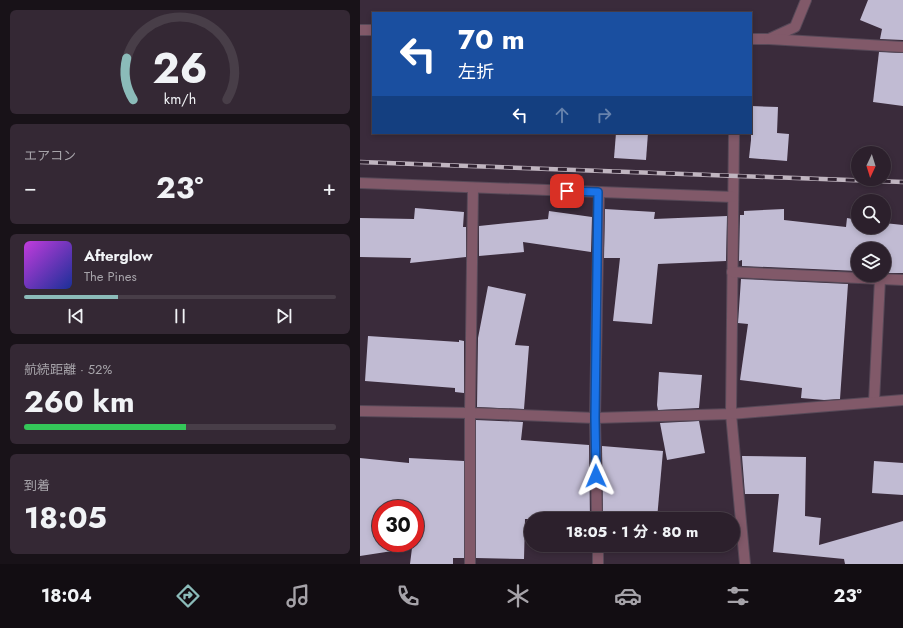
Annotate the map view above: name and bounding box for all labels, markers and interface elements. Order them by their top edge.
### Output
text: 70 m [458,19,525,60]
icon: left [392,28,444,80]
text: 26 [152,38,208,99]
text: 左折 [458,59,494,85]
text: km/h [164,89,196,109]
icon: left [509,104,531,126]
icon: ahead [551,104,573,126]
icon: right [593,104,615,126]
text: エアコン [24,146,76,165]
north arrow [851,146,891,186]
map controls [851,146,891,282]
text: 23° [156,166,203,209]
text: − [24,171,37,203]
text: + [322,171,336,203]
pin [550,174,584,208]
icon: arrive [556,180,578,202]
button: search [851,194,891,234]
button: layers [851,242,891,282]
text: Afterglow [84,245,153,267]
text: The Pines [84,267,137,286]
icon: previous [65,305,87,327]
icon: pause [169,305,191,327]
icon: next [273,305,295,327]
text: 航続距離 · 52% [24,360,112,379]
text: 260 km [24,380,135,423]
position arrow [575,455,617,497]
text: 到着 [24,476,50,495]
text: 18:05 [24,496,107,539]
speed limit sign: 30 [372,500,424,552]
text: 18:05 · 1 分 · 80 m [566,521,698,543]
icon: directions [174,582,202,610]
icon: music [284,582,312,610]
icon: phone [394,582,422,610]
icon: climate [504,582,532,610]
icon: car [614,582,642,610]
icon: filters [724,582,752,610]
text: 18:04 [41,583,92,609]
text: 23° [834,583,862,609]

